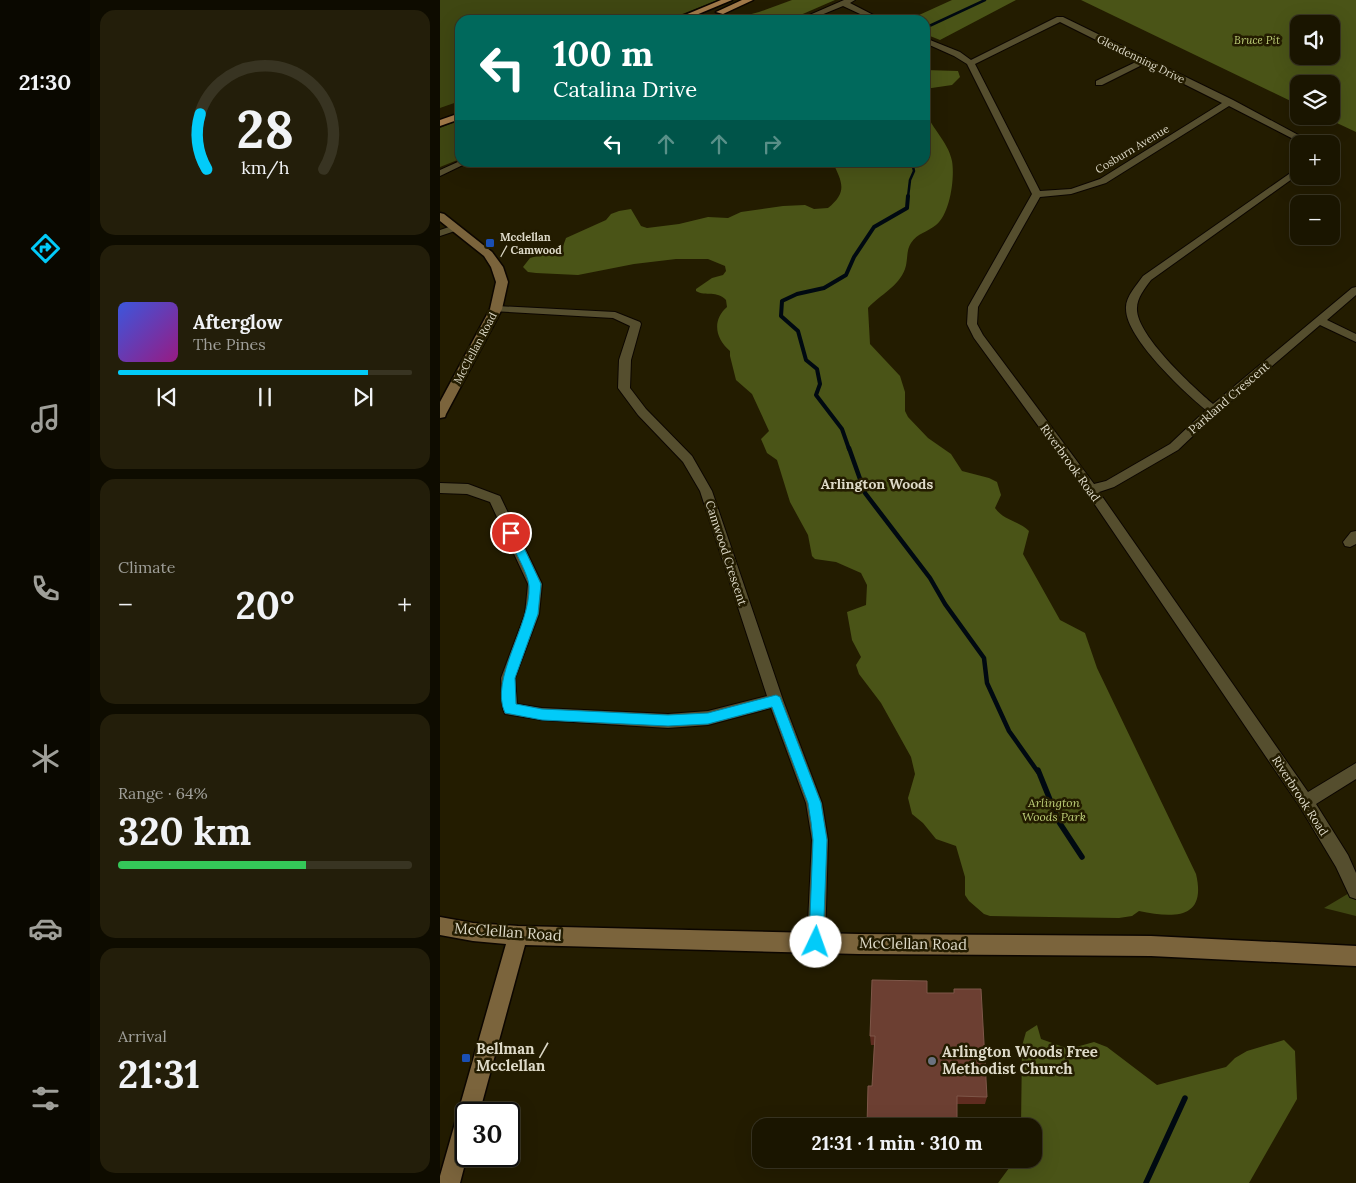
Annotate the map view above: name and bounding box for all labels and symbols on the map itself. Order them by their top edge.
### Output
street label: Glendenning Drive [1095,32,1187,86]
park label: Bruce Pit [1234,33,1280,47]
street label: Cosburn Avenue [1092,121,1172,177]
place label: Mcclellan / Camwood [500,230,562,258]
marker: Mcclellan / Camwood [484,237,496,249]
street label: McClellan Road [450,309,500,386]
street label: Parkland Crescent [1185,358,1272,437]
street label: Riverbrook Road [1037,421,1104,504]
district label: Arlington Woods [821,475,933,493]
street label: Camwood Crescent [702,499,751,607]
pin [490,512,532,554]
street label: Riverbrook Road [1269,753,1332,838]
park label: Arlington Woods Park [1022,795,1086,824]
position arrow [789,915,841,967]
street label: McClellan Road [453,918,563,945]
street label: McClellan Road [859,933,967,954]
place label: Bellman / Mcclellan [476,1039,550,1075]
place label: Arlington Woods Free Methodist Church [942,1042,1098,1078]
marker: Bellman / Mcclellan [460,1052,472,1064]
marker: Arlington Woods Free Methodist Church [926,1055,938,1067]
speed limit sign: 30 [455,1102,520,1167]

